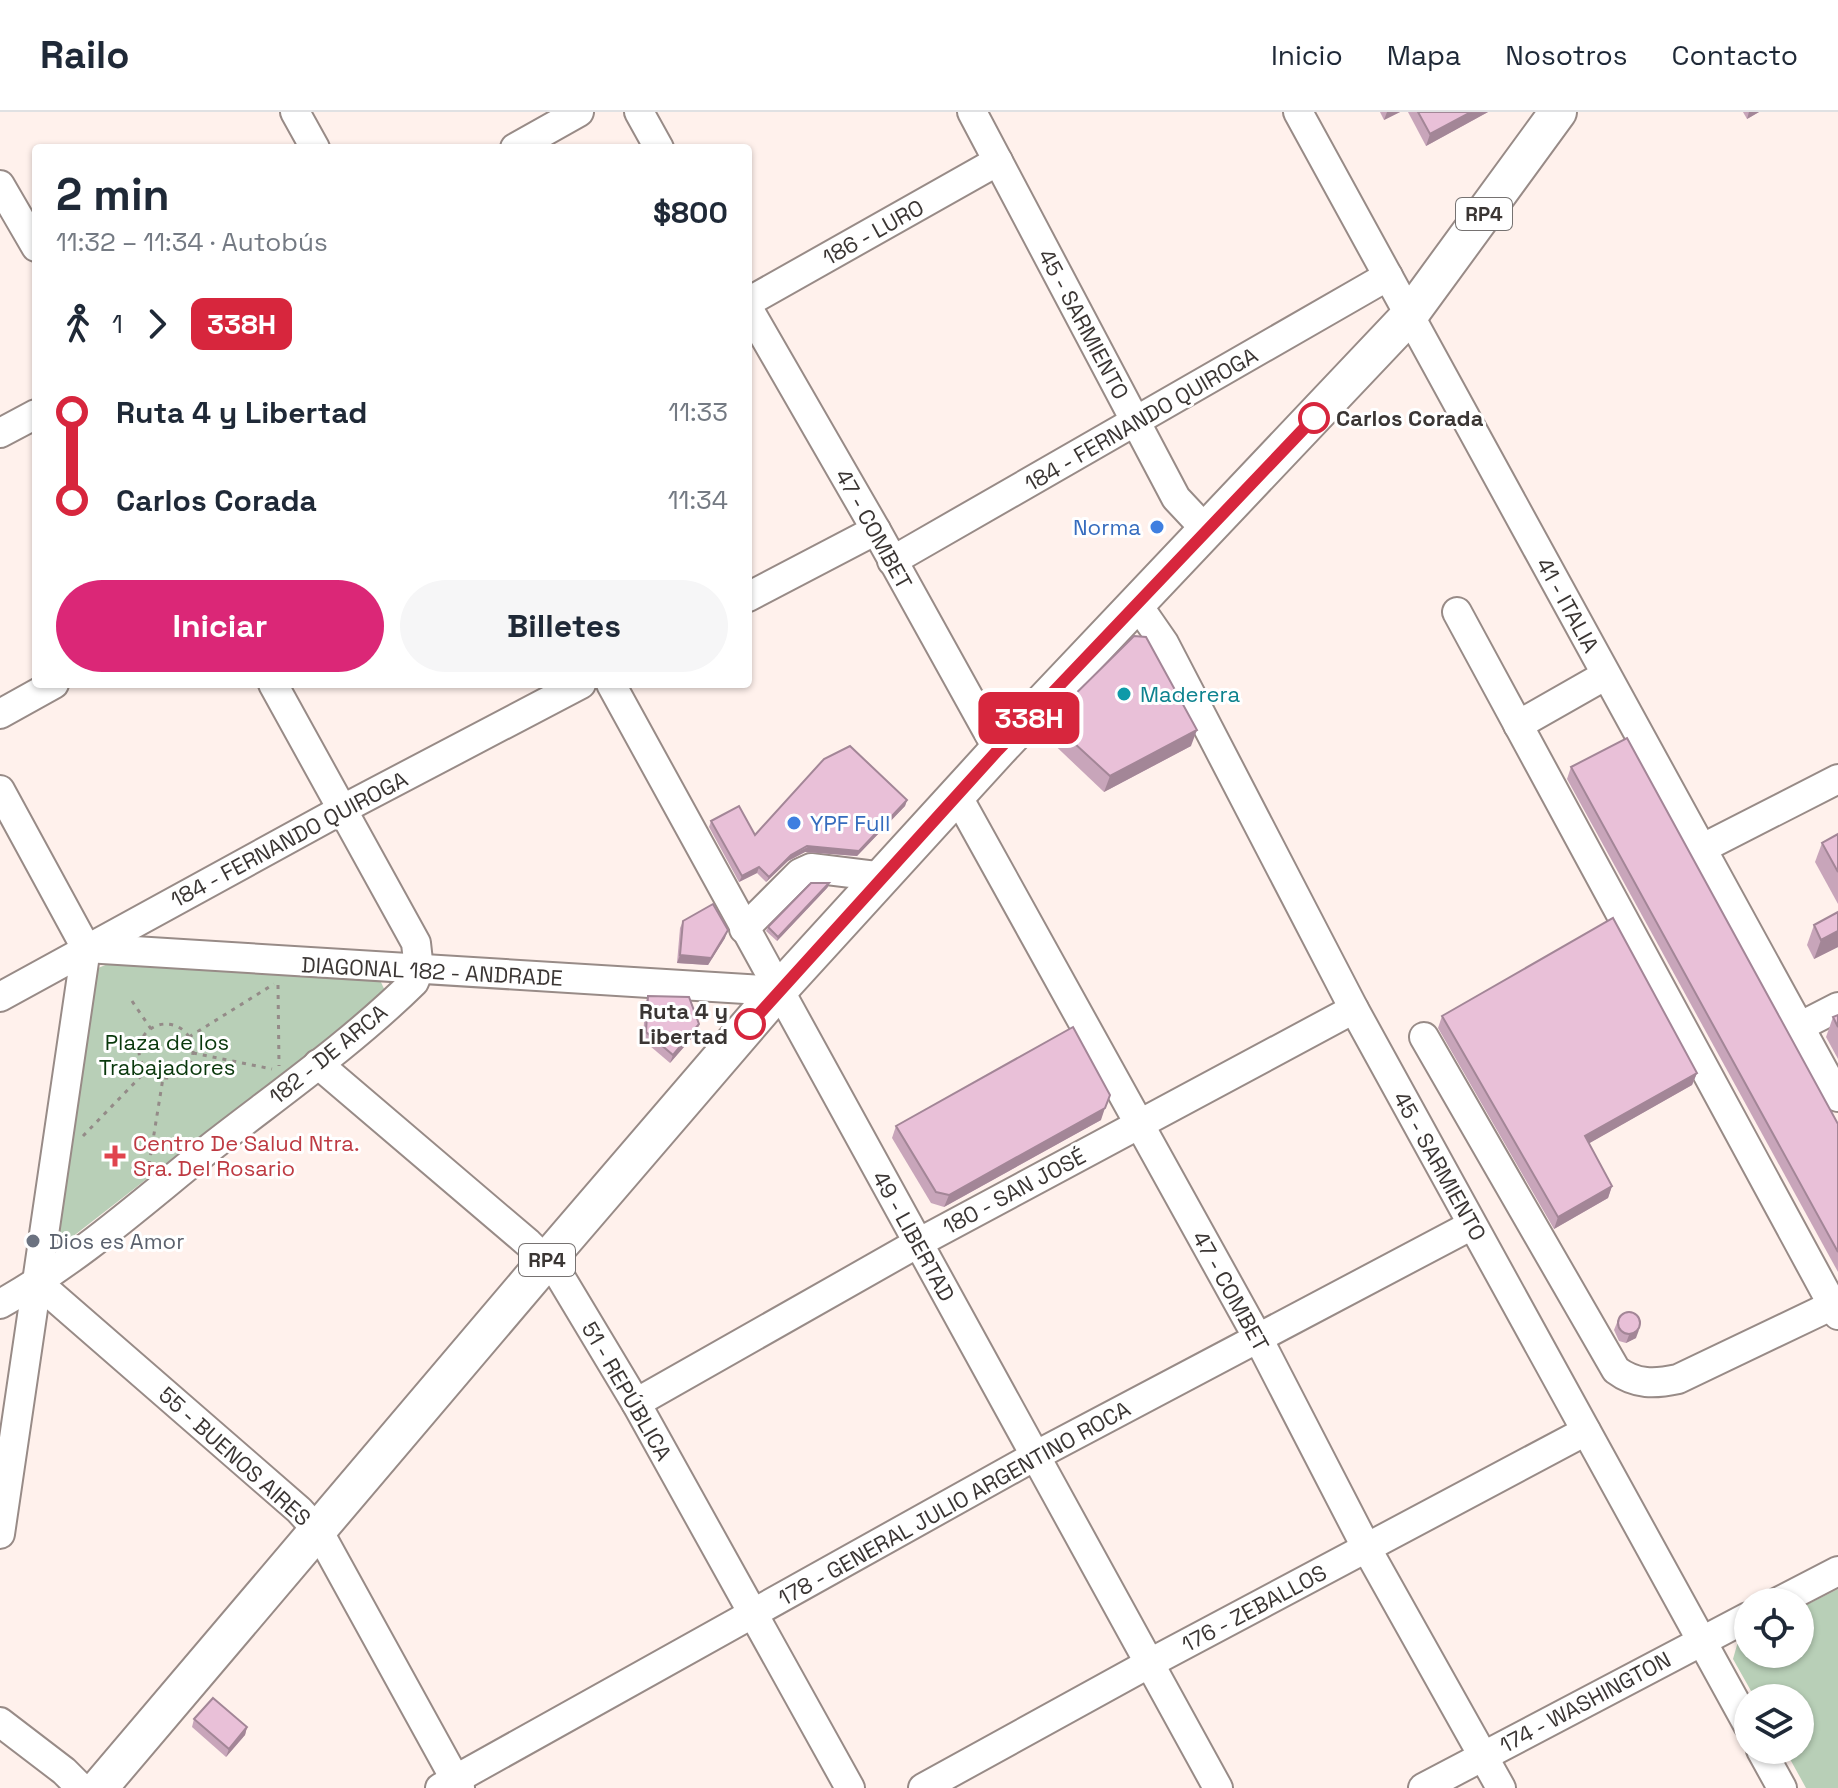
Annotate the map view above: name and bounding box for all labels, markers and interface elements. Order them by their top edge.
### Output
text: Railo [40,31,129,79]
text: Inicio [1271,37,1343,73]
text: Mapa [1387,37,1461,73]
text: Nosotros [1505,37,1628,73]
text: Contacto [1672,37,1798,73]
text: 2 min [56,167,170,223]
text: $800 [653,193,728,232]
street label: 186 - LURO [818,193,928,271]
road number: RP4 [1456,198,1512,230]
text: 11:32 – 11:34 · Autobús [56,225,328,259]
street label: 45 - SARMIENTO [1033,244,1135,404]
icon: walk [56,302,100,346]
icon: forward [135,302,179,346]
text: 338H [207,306,276,342]
text: 1 [112,307,123,341]
street label: 184 - FERNANDO QUIROGA [1019,341,1263,497]
text: Ruta 4 y Libertad [116,393,367,432]
text: 11:33 [668,395,728,429]
marker: Carlos Corada [1299,403,1329,433]
place label: Carlos Corada [1336,404,1484,432]
street label: 47 - COMBET [829,464,919,594]
text: Carlos Corada [116,481,317,520]
text: 11:34 [668,483,728,517]
place label: Norma [1073,513,1141,541]
marker: Norma [1148,518,1166,536]
street label: 41 - ITALIA [1530,553,1606,657]
button: Iniciar [56,580,384,672]
button: Billetes [400,580,728,672]
place label: Maderera [1140,680,1240,708]
marker: Maderera [1115,685,1133,703]
line badge: 338H [973,692,1085,744]
text: 338H [994,700,1064,736]
street label: 184 - FERNANDO QUIROGA [166,764,413,913]
place label: YPF Full [810,809,890,837]
marker: YPF Full [785,814,803,832]
street label: DIAGONAL 182 - ANDRADE [300,950,564,992]
place label: Ruta 4 y Libertad [638,997,728,1050]
street label: 182 - DE ARCA [263,998,393,1110]
marker: Ruta 4 y Libertad [735,1009,765,1039]
park label: Plaza de los Trabajadores [99,1028,235,1081]
street label: 45 - SARMIENTO [1387,1086,1493,1246]
place label: Centro De Salud Ntra. Sra. Del Rosario [133,1129,360,1182]
street label: 180 - SAN JOSÉ [938,1142,1090,1240]
marker: Centro De Salud Ntra. Sra. Del Rosario [104,1145,126,1167]
street label: 49 - LIBERTAD [867,1166,961,1306]
street label: 47 - COMBET [1186,1226,1276,1356]
place label: Dios es Amor [49,1227,184,1255]
marker: Dios es Amor [24,1232,42,1250]
road number: RP4 [519,1244,575,1276]
street label: 51 - REPÚBLICA [576,1316,678,1466]
street label: 55 - BUENOS AIRES [153,1380,317,1532]
street label: 178 - GENERAL JULIO ARGENTINO ROCA [773,1394,1135,1612]
street label: 176 - ZEBALLOS [1177,1558,1331,1658]
map controls [1734,1588,1814,1764]
button: locate [1734,1588,1814,1668]
street label: 174 - WASHINGTON [1495,1645,1675,1759]
button: layers [1734,1684,1814,1764]

